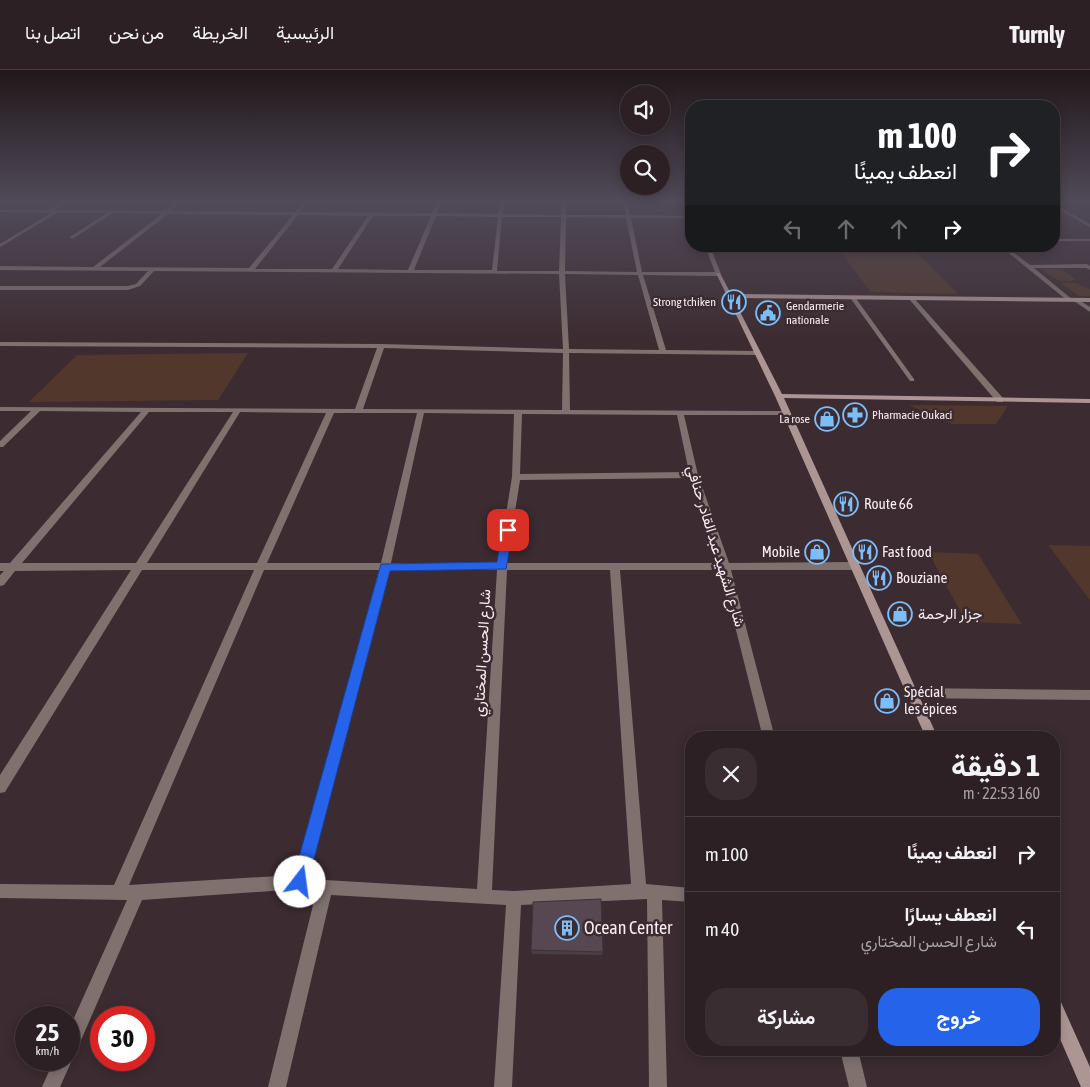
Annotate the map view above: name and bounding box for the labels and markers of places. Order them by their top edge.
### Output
restaurant icon: Strong tchiken [721,289,747,315]
place label: Strong tchiken [653,295,716,309]
place label: Gendarmerie nationale [786,299,844,327]
public building icon: Gendarmerie nationale [755,300,781,326]
pharmacy icon: Pharmacie Oukaci [842,402,868,428]
shop icon: La rose [814,406,840,432]
place label: Pharmacie Oukaci [872,408,952,422]
place label: La rose [779,412,810,426]
restaurant icon: Route 66 [833,491,859,517]
place label: Route 66 [864,495,913,512]
pin [487,509,529,551]
shop icon: Mobile [804,539,830,565]
restaurant icon: Fast food [852,539,878,565]
place label: Mobile [762,543,800,560]
place label: Fast food [882,543,932,560]
restaurant icon: Bouziane [866,565,892,591]
place label: Bouziane [896,569,948,586]
shop icon: جزار الرحمة [887,601,913,627]
place label: جزار الرحمة [918,605,982,623]
place label: Spécial les épices [904,683,957,717]
shop icon: Spécial les épices [874,688,900,714]
building icon: Ocean Center [554,915,580,941]
place label: Ocean Center [584,917,673,938]

